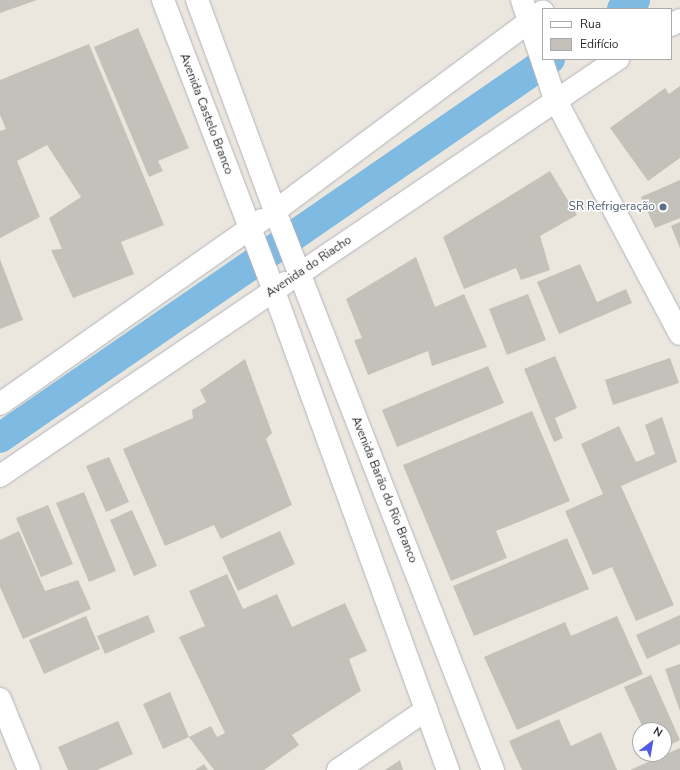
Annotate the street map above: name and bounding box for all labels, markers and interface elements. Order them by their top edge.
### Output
legend [542,8,672,60]
text: Rua [580,16,601,32]
text: Edifício [580,36,619,52]
street label: Avenida Castelo Branco [176,52,236,176]
place label: SR Refrigeração [569,200,655,214]
marker: SR Refrigeração [658,202,668,212]
street label: Avenida do Riacho [264,233,354,301]
street label: Avenida Barão do Rio Branco [348,415,420,565]
north arrow [632,722,672,762]
text: N [651,724,665,741]

